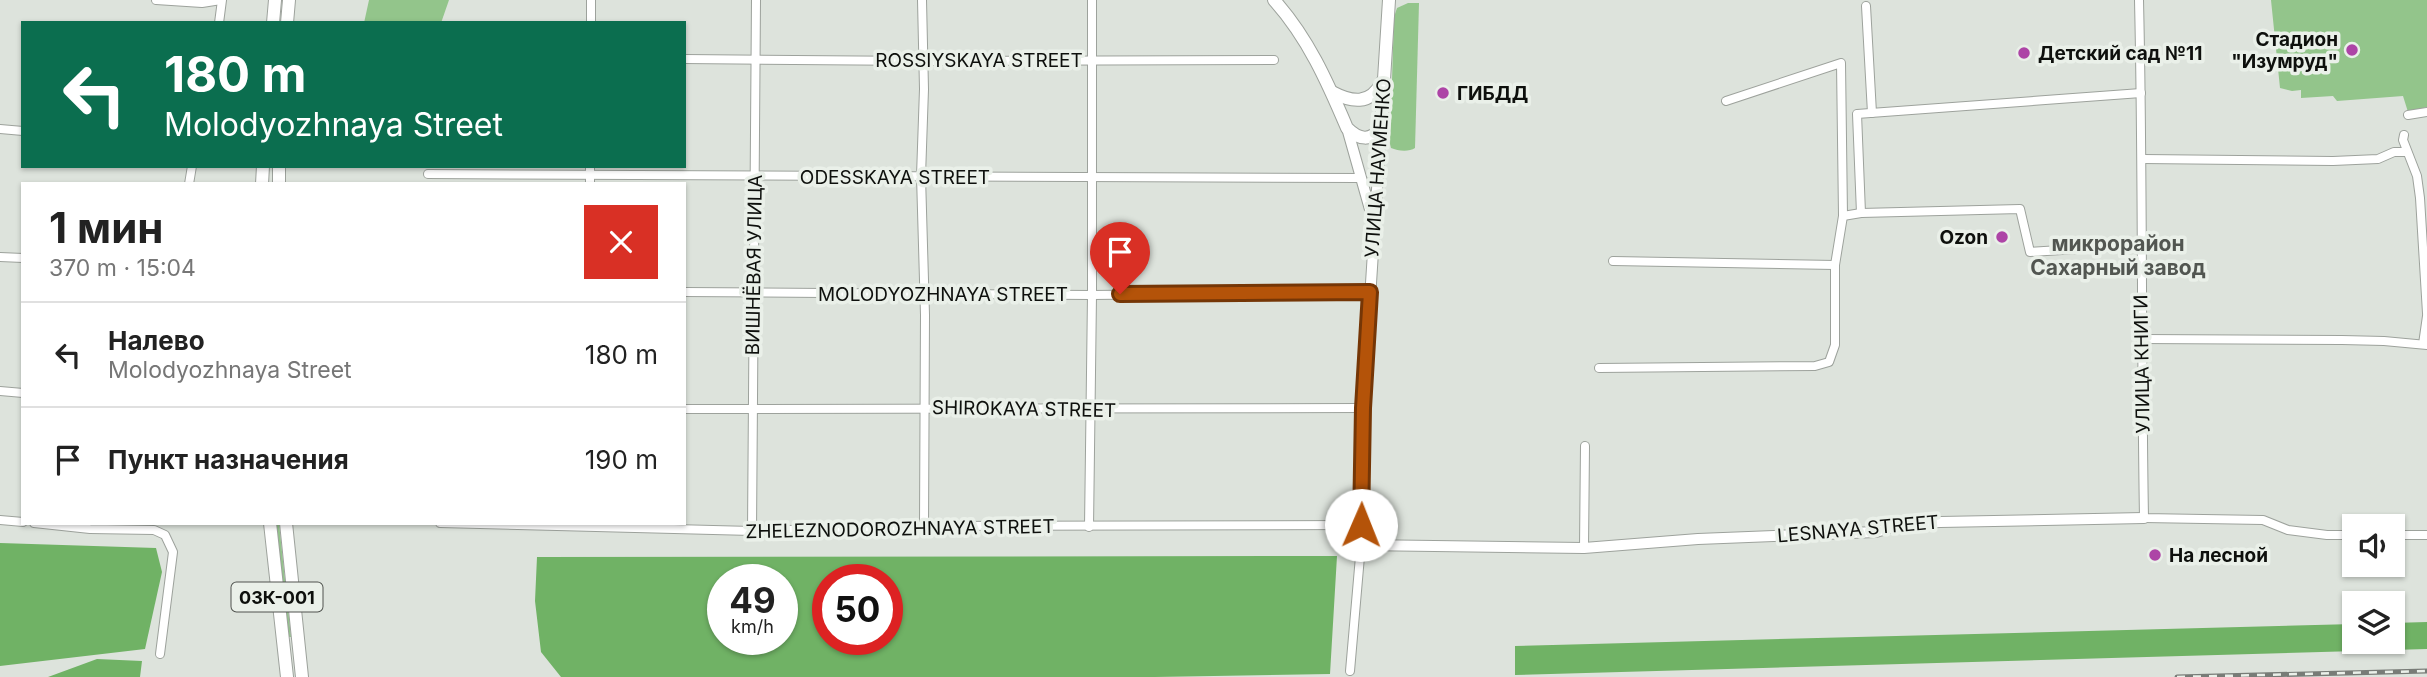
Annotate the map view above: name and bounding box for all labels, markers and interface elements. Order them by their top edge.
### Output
place label: Стадион "Изумруд" [2231,28,2338,73]
place label: Детский сад №11 [2038,42,2202,65]
marker: Стадион "Изумруд" [2344,42,2360,58]
text: 180 m [164,45,306,104]
marker: Детский сад №11 [2016,45,2032,61]
icon: left [49,49,140,140]
street label: ROSSIYSKAYA STREET [875,49,1083,72]
street label: УЛИЦА НАУМЕНКО [1360,77,1396,259]
place label: ГИБДД [1457,82,1528,105]
marker: ГИБДД [1435,85,1451,101]
text: Molodyozhnaya Street [164,105,503,144]
street label: ODESSKAYA STREET [800,166,990,189]
street label: ВИШНЁВАЯ УЛИЦА [741,174,767,356]
text: 1 мин [49,202,163,253]
button: close [584,205,658,279]
pin [1090,222,1150,294]
place label: Ozon [1939,226,1988,249]
marker: Ozon [1994,229,2010,245]
district label: микрорайон Сахарный завод [2030,231,2206,280]
icon: arrive [1101,233,1139,271]
text: 370 m · 15:04 [49,254,196,282]
street label: MOLODYOZHNAYA STREET [818,283,1068,306]
street label: УЛИЦА КНИГИ [2129,294,2155,434]
text: Налево [108,325,205,356]
icon: left [49,336,87,374]
text: 180 m [585,339,658,370]
text: Molodyozhnaya Street [108,356,352,384]
street label: SHIROKAYA STREET [932,396,1116,422]
icon: arrive [49,441,87,479]
text: Пункт назначения [108,444,349,475]
text: 190 m [585,444,658,475]
position arrow [1324,488,1398,562]
street label: LESNAYA STREET [1776,510,1940,548]
map controls [2342,514,2405,654]
button: sound [2342,514,2405,577]
street label: ZHELEZNODOROZHNAYA STREET [745,515,1055,543]
place label: На лесной [2169,544,2268,567]
marker: На лесной [2147,547,2163,563]
speed limit sign: 50 [812,564,903,655]
text: 49 [729,579,776,621]
road number: 03К-001 [232,582,322,612]
button: layers [2342,591,2405,654]
text: km/h [731,616,774,637]

